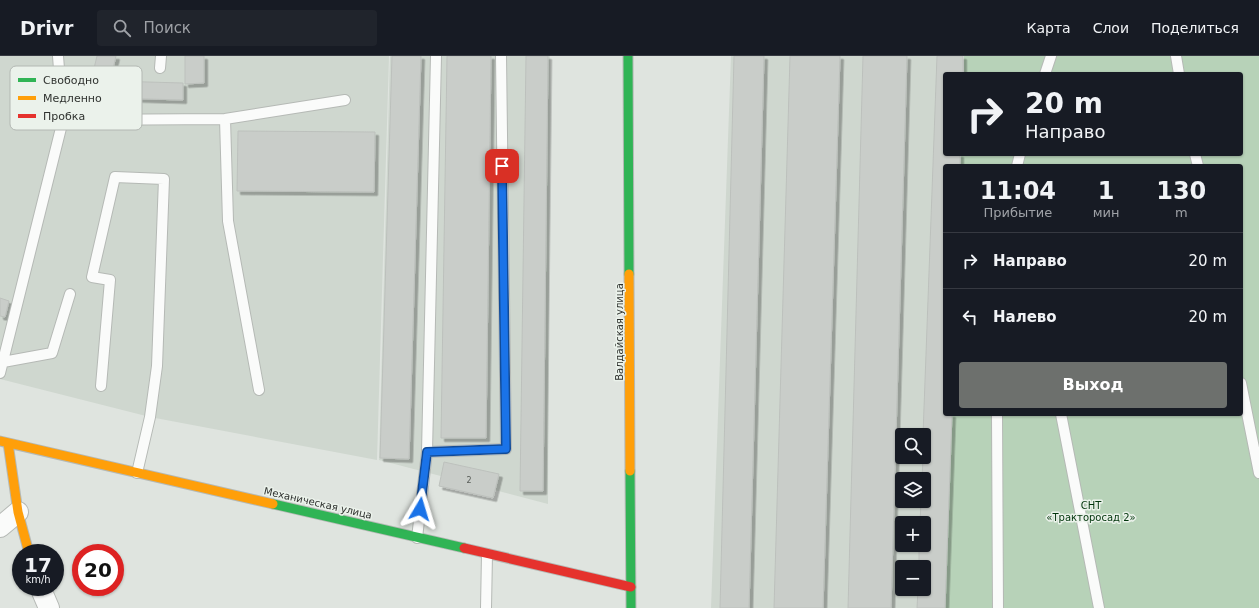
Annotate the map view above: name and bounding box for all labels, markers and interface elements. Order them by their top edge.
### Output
search box [97,10,377,46]
text: Drivr [20,17,73,39]
icon: search [111,17,133,39]
text: Поиск [143,19,191,37]
text: Карта [1027,20,1071,36]
text: Слои [1093,20,1129,36]
text: Поделиться [1151,20,1239,36]
legend [10,66,142,130]
text: Свободно [43,74,99,87]
text: 20 m [1025,87,1103,120]
icon: right [959,88,1011,140]
text: Медленно [43,92,102,105]
text: Пробка [43,110,85,123]
text: Направо [1025,121,1105,142]
pin [485,149,519,183]
icon: arrive [491,155,513,177]
text: 11:04 [980,177,1056,205]
text: 1 [1098,177,1114,205]
text: 130 [1156,177,1206,205]
text: Прибытие [983,205,1052,220]
text: мин [1093,205,1120,220]
text: m [1175,205,1188,220]
icon: right [959,250,981,272]
text: Направо [993,252,1067,270]
text: 20 m [1189,252,1227,270]
street label: Валдайская улица [614,283,625,381]
icon: left [959,306,981,328]
text: Налево [993,308,1057,326]
text: 20 m [1189,308,1227,326]
button: Выход [959,362,1227,408]
map controls [895,428,931,596]
button: search [895,428,931,464]
button: layers [895,472,931,508]
house number: 2 [466,476,472,485]
street label: Механическая улица [263,485,373,521]
position arrow [399,488,441,530]
park label: СНТ «Тракторосад 2» [1046,500,1136,523]
button: + [895,516,931,552]
speed limit sign: 20 [72,544,124,596]
text: 17 [24,553,52,577]
button: − [895,560,931,596]
text: km/h [25,574,51,585]

